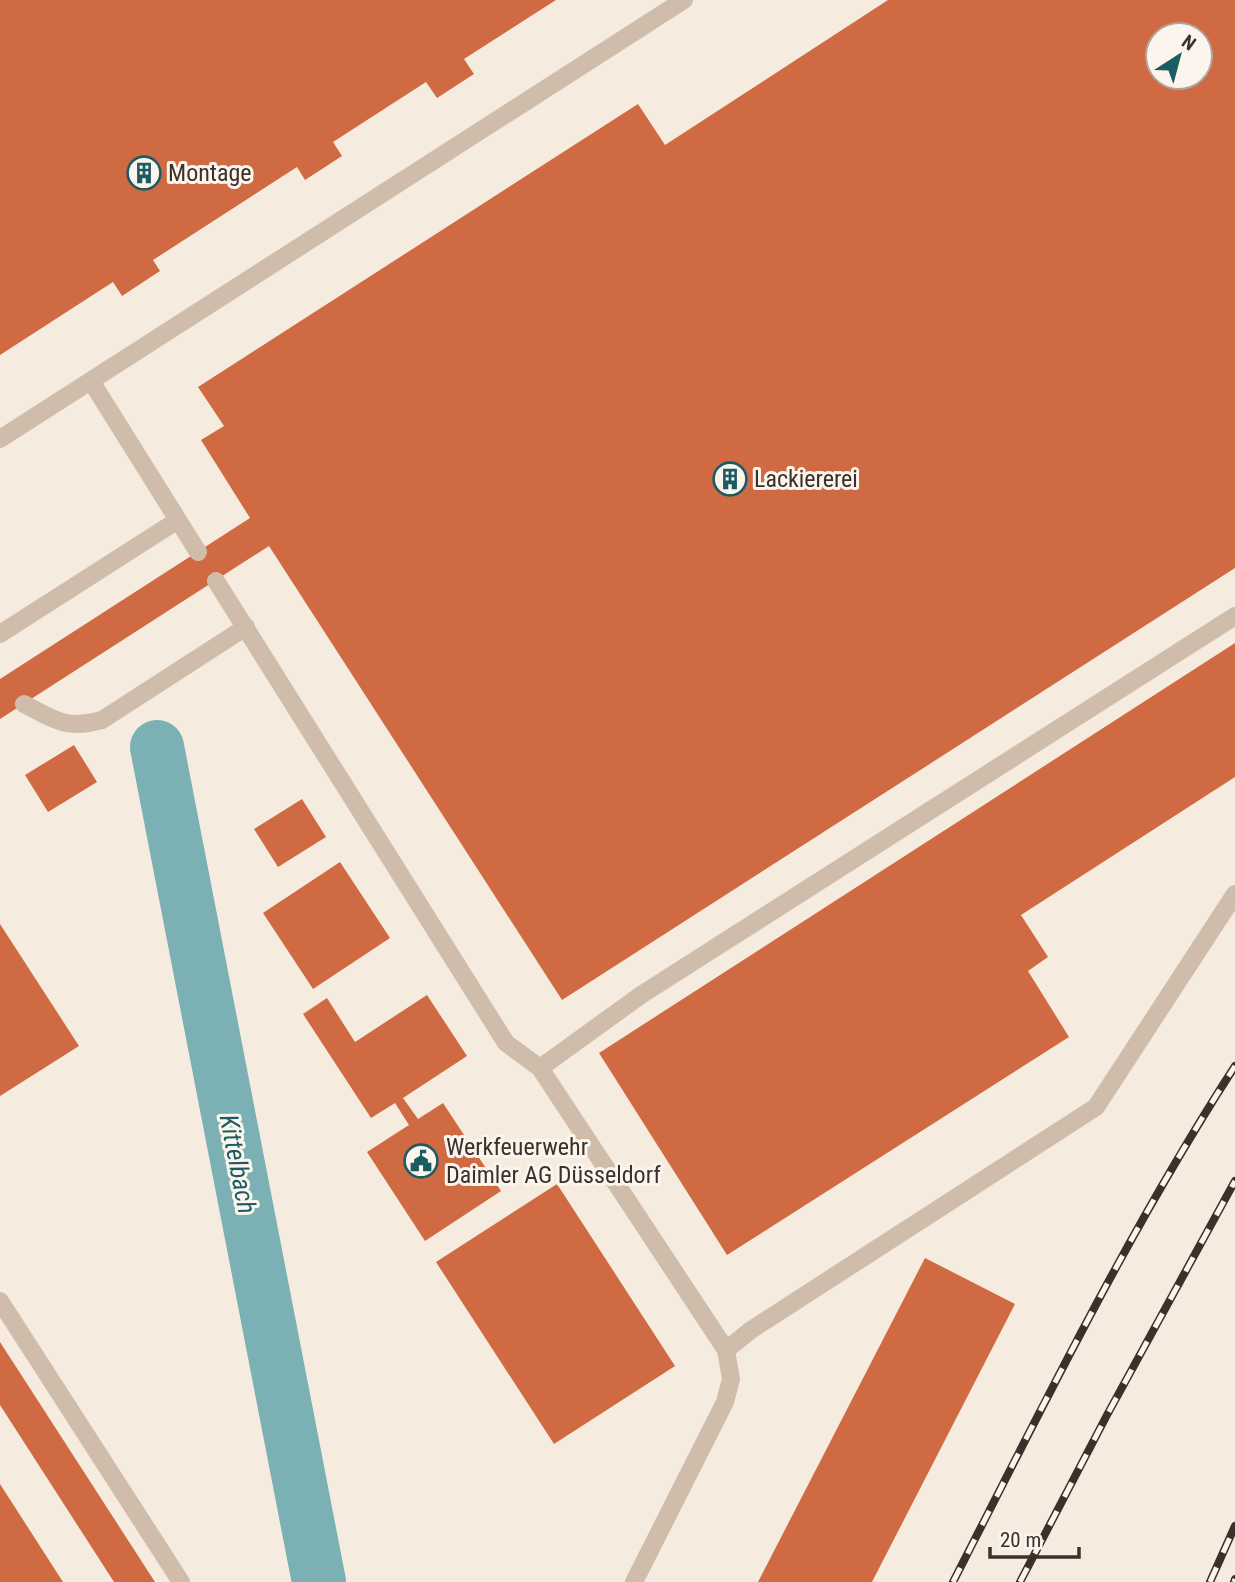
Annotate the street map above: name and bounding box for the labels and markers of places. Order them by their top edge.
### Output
building icon: Montage [125,154,163,192]
place label: Montage [168,159,251,187]
building icon: Lackiererei [711,460,749,498]
place label: Lackiererei [754,465,858,493]
place label: Werkfeuerwehr Daimler AG Düsseldorf [446,1133,661,1189]
public building icon: Werkfeuerwehr Daimler AG Düsseldorf [402,1142,440,1180]

